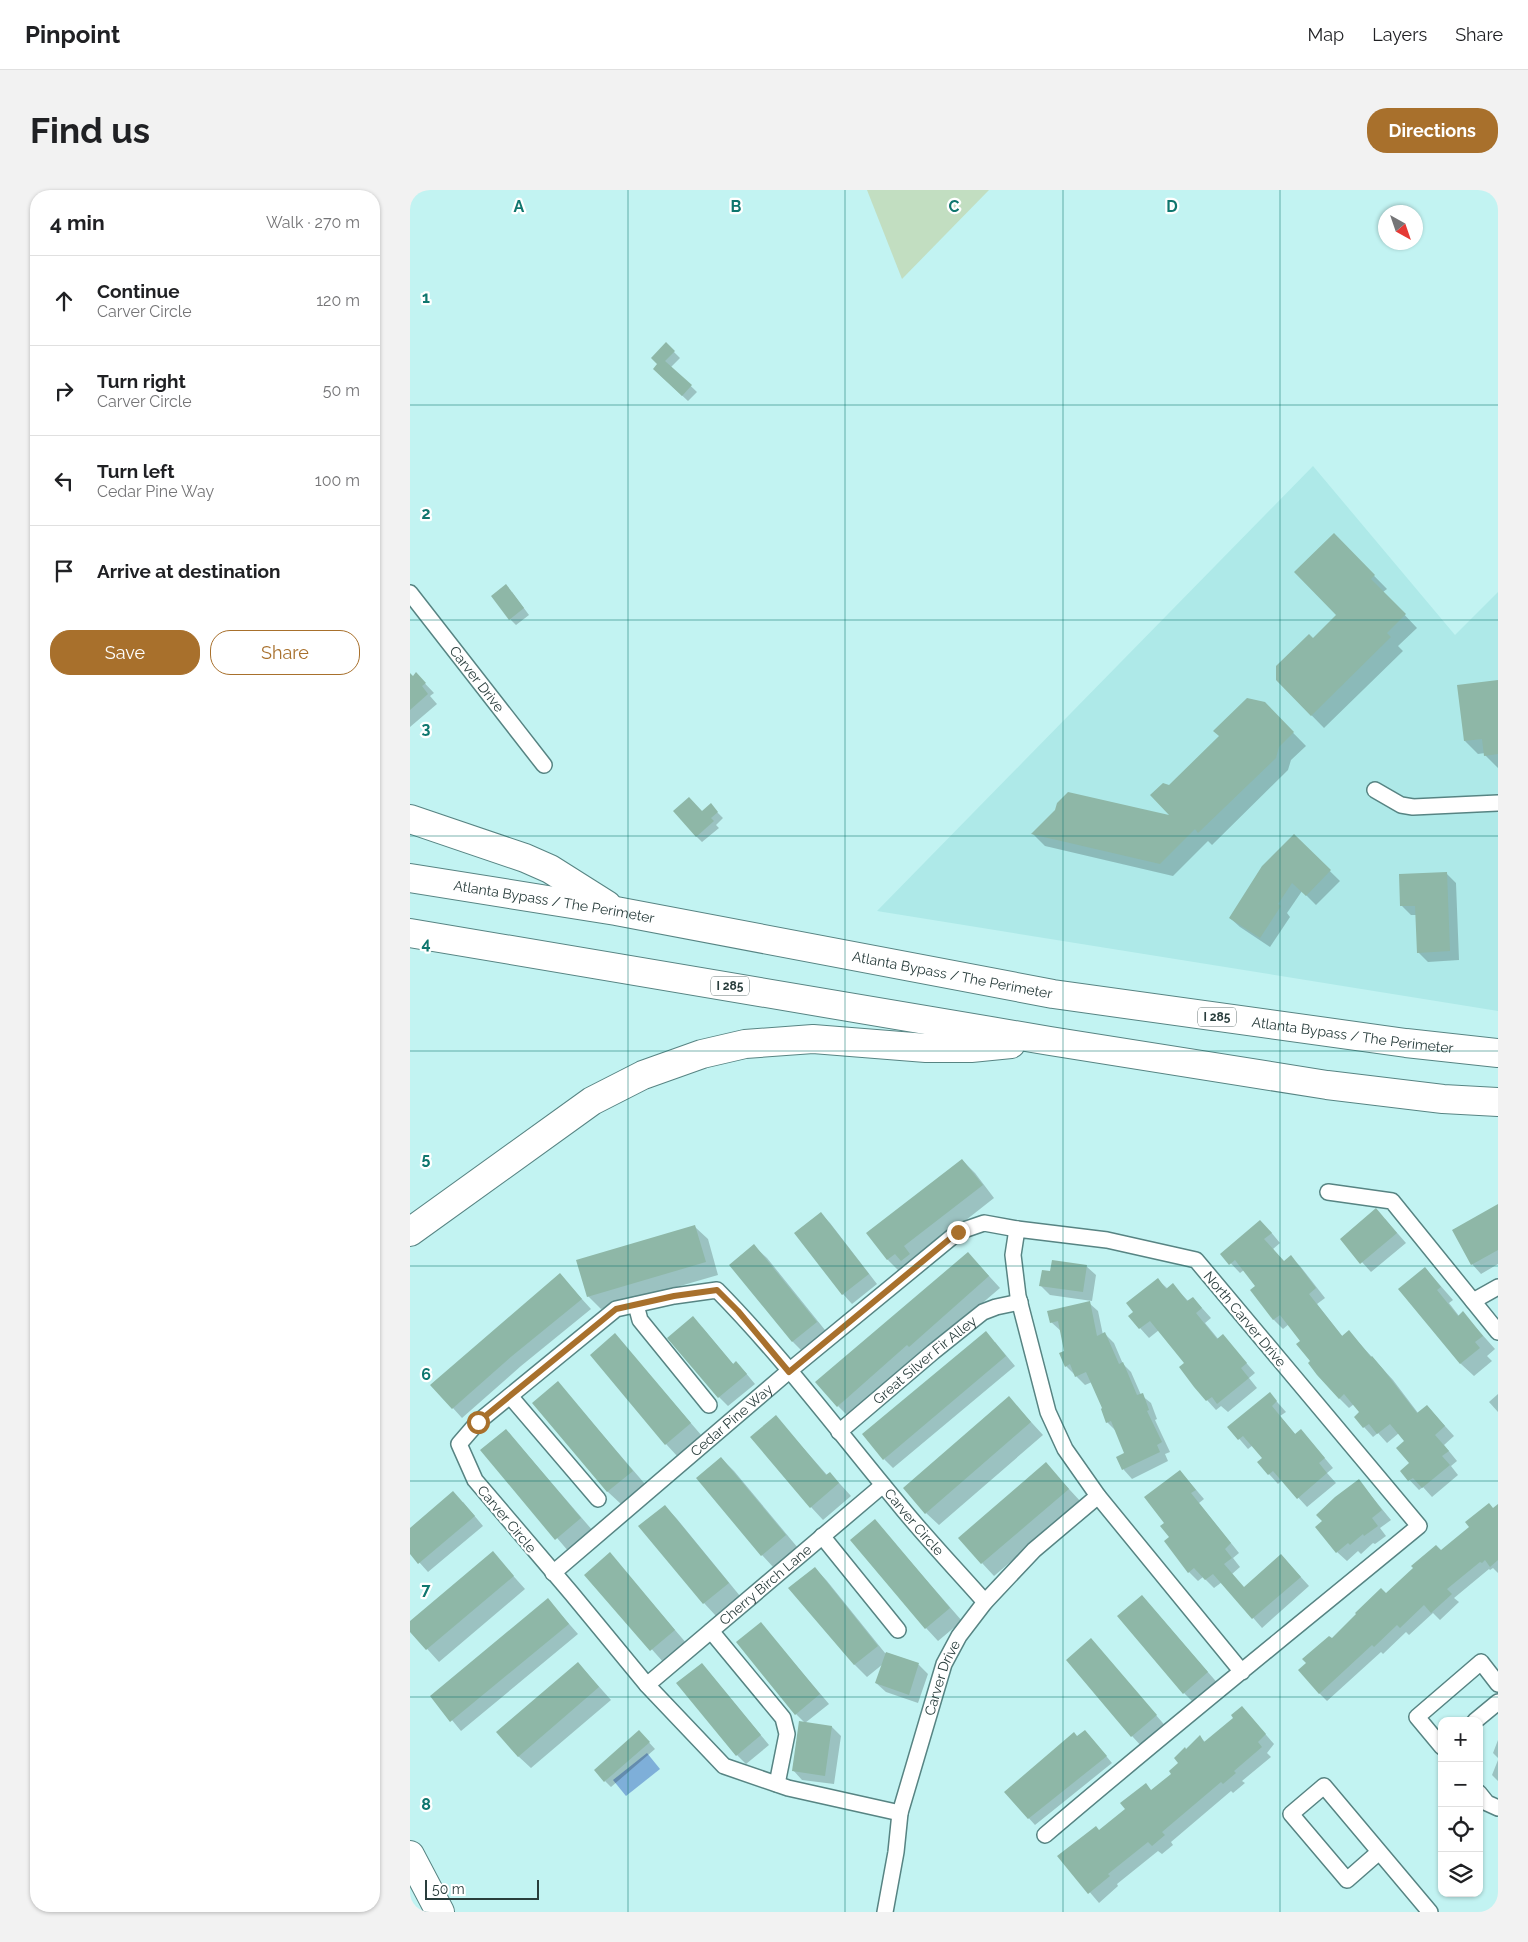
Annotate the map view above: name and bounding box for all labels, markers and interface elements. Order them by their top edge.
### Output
text: Pinpoint [25,20,120,49]
text: Map [1308,24,1344,45]
text: Layers [1372,24,1427,45]
text: Share [1455,24,1503,45]
button: Directions [1367,108,1498,153]
text: Find us [30,110,150,151]
text: A [514,197,525,216]
text: B [731,197,742,216]
text: C [949,197,960,216]
text: D [1166,197,1178,216]
north arrow [1378,205,1423,250]
text: 4 min [50,210,105,235]
text: Walk · 270 m [266,213,360,232]
text: Continue [97,280,180,302]
icon: ahead [50,287,78,315]
text: 1 [422,288,430,307]
text: 120 m [316,291,360,310]
text: Carver Circle [97,302,192,321]
text: Turn right [97,370,186,392]
icon: right [50,377,78,405]
text: 50 m [323,381,360,400]
text: Carver Circle [97,392,192,411]
text: Turn left [97,460,174,482]
icon: left [50,467,78,495]
text: 100 m [315,471,360,490]
text: Cedar Pine Way [97,482,214,501]
text: 2 [421,504,431,523]
icon: arrive [50,557,78,585]
text: Arrive at destination [97,560,281,582]
button: Save [50,630,200,675]
button: Share [210,630,360,675]
street label: Carver Drive [446,643,508,715]
text: 3 [422,719,431,738]
street label: Atlanta Bypass / The Perimeter [453,877,656,926]
text: 4 [421,934,431,953]
street label: Atlanta Bypass / The Perimeter [851,948,1054,1002]
road number: I 285 [711,976,749,996]
road number: I 285 [1198,1008,1236,1026]
street label: Atlanta Bypass / The Perimeter [1251,1014,1454,1056]
text: 5 [422,1149,431,1168]
route end [947,1221,970,1244]
street label: North Carver Drive [1200,1268,1290,1370]
street label: Great Silver Fir Alley [870,1312,980,1407]
text: 6 [421,1365,431,1384]
street label: Cedar Pine Way [687,1381,776,1460]
route start [467,1411,490,1434]
street label: Carver Circle [474,1482,540,1556]
street label: Carver Circle [881,1485,947,1559]
street label: Cherry Birch Lane [716,1541,814,1628]
text: 7 [422,1580,431,1599]
street label: Carver Drive [921,1637,963,1717]
map controls [1438,1717,1483,1897]
button: + [1438,1717,1483,1762]
button: − [1438,1762,1483,1807]
text: 8 [421,1795,431,1814]
button: locate [1438,1807,1483,1852]
button: layers [1438,1852,1483,1897]
scale bar [425,1877,539,1900]
text: 50 m [432,1881,465,1897]

